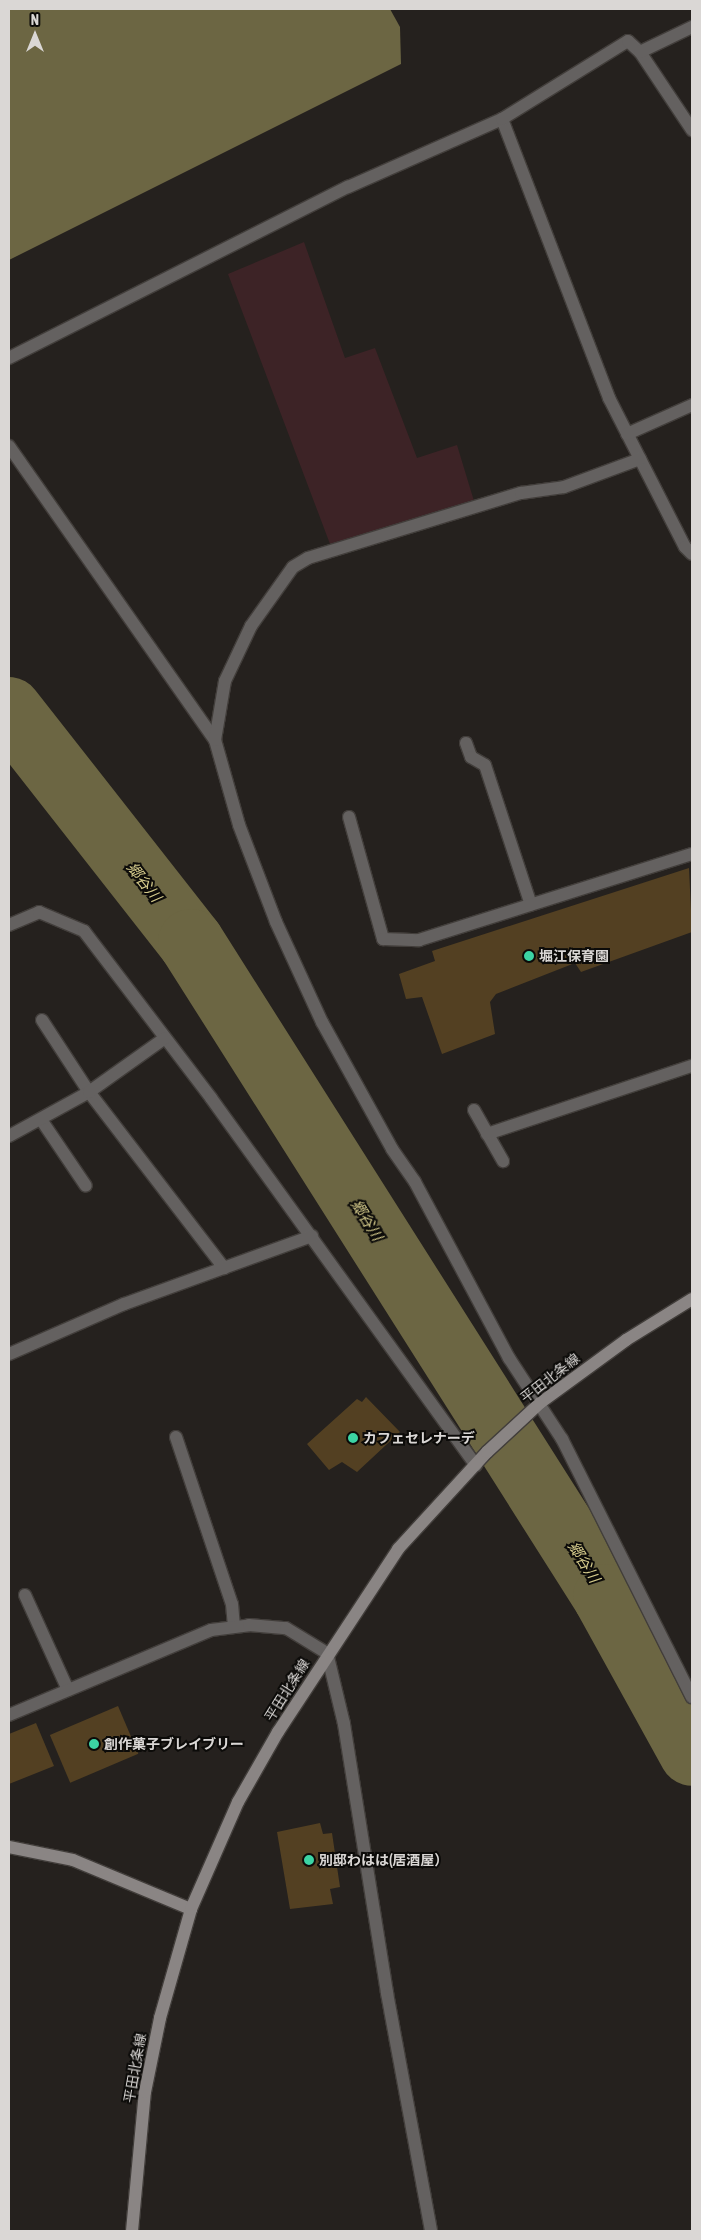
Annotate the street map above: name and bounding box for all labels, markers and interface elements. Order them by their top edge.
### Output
north arrow [10,10,60,60]
text: N [31,12,39,28]
water label: 郷谷川 [123,859,165,905]
place label: 堀江保育園 [539,948,609,964]
marker: 堀江保育園 [523,950,535,962]
water label: 郷谷川 [347,1196,387,1244]
street label: 平田北条線 [517,1350,583,1406]
place label: カフェセレナーデ [363,1430,475,1446]
marker: カフェセレナーデ [347,1432,359,1444]
water label: 郷谷川 [564,1538,604,1586]
street label: 平田北条線 [261,1656,313,1724]
place label: 創作菓子ブレイブリー [104,1736,244,1752]
marker: 創作菓子ブレイブリー [88,1738,100,1750]
place label: 別邸わはは(居酒屋） [319,1852,448,1868]
marker: 別邸わはは(居酒屋） [303,1854,315,1866]
street label: 平田北条線 [121,2032,149,2104]

